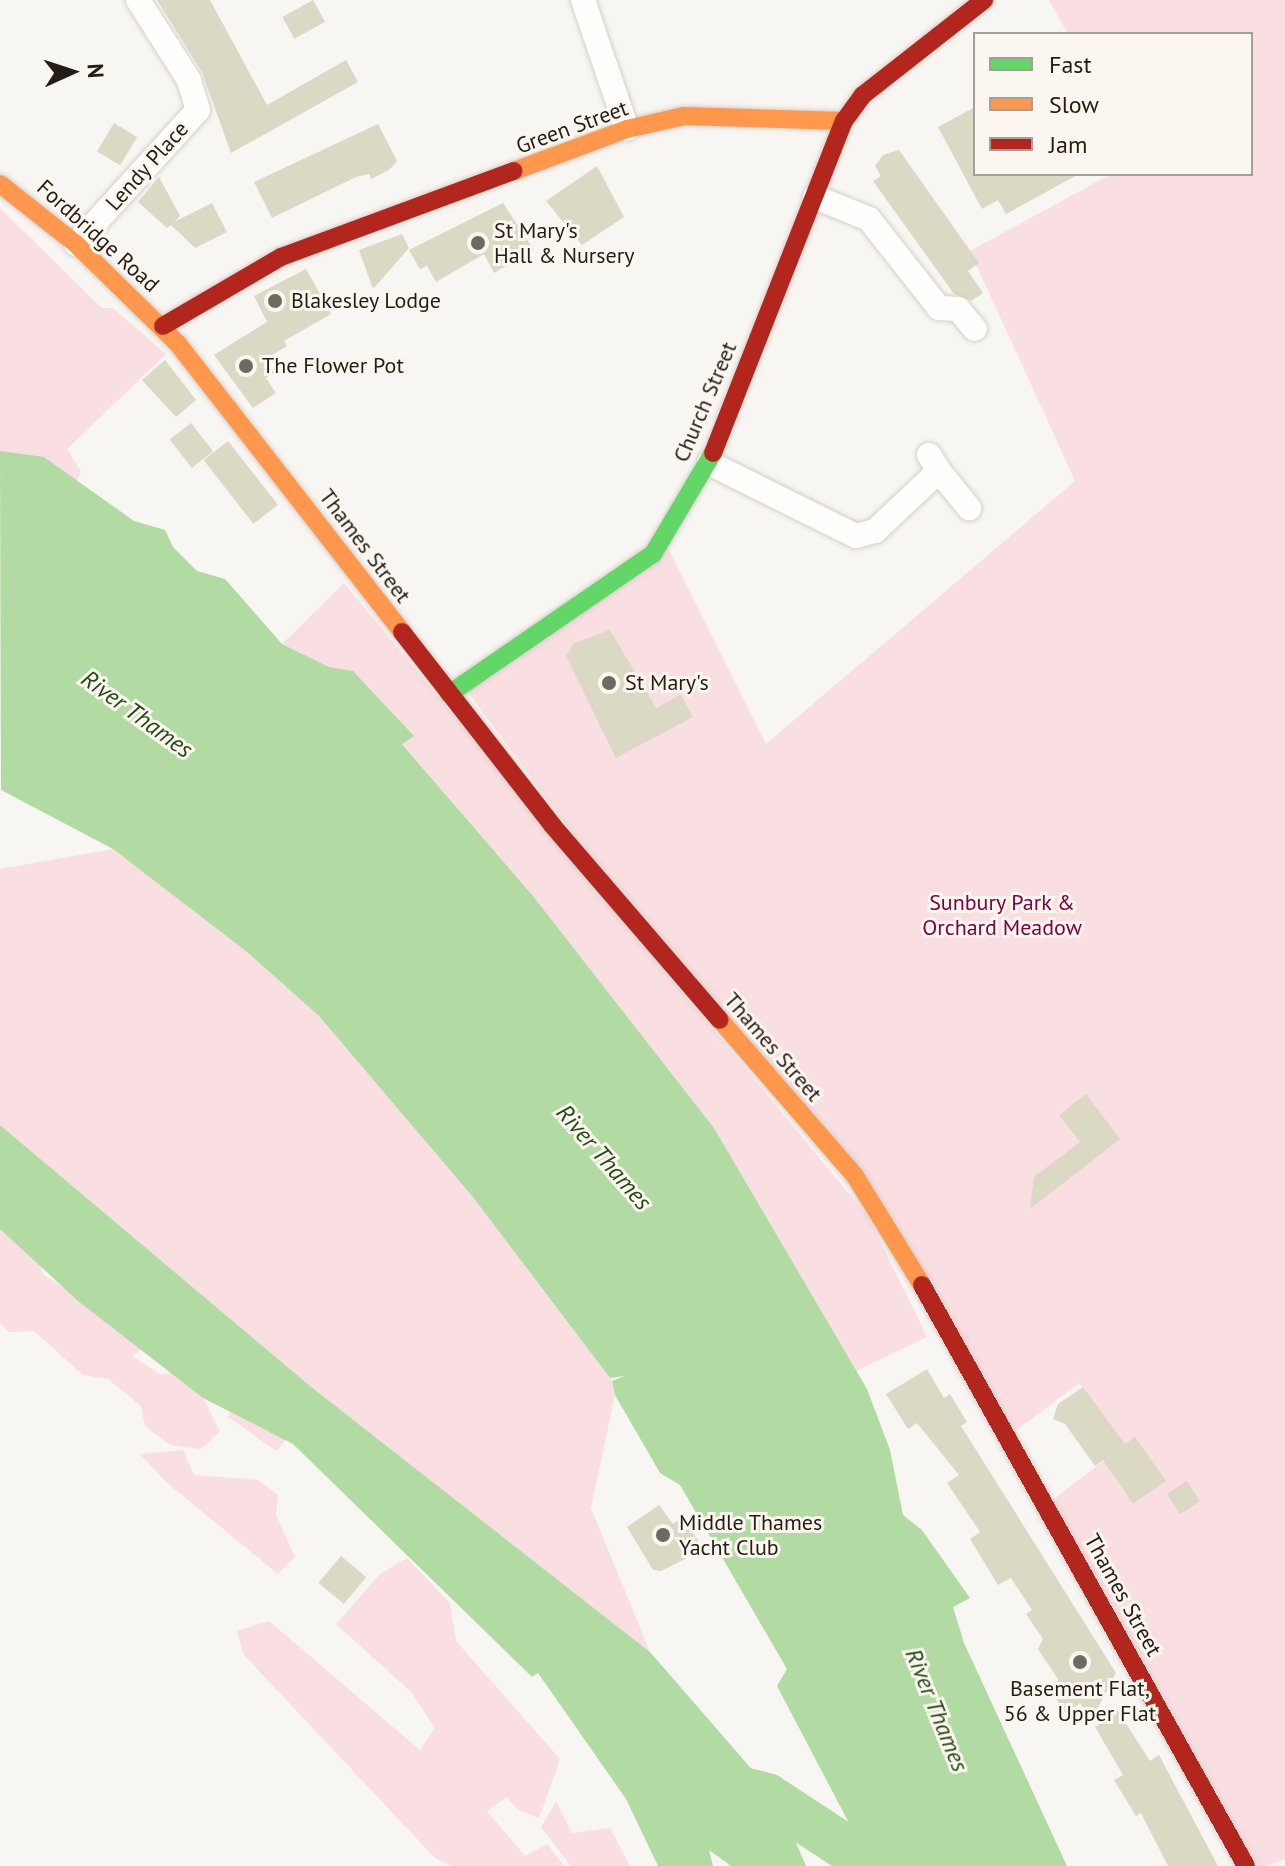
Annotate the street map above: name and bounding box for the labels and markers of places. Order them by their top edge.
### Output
place label: St Mary's Hall & Nursery [494,217,635,268]
marker: St Mary's Hall & Nursery [469,234,487,252]
place label: Blakesley Lodge [291,288,442,314]
marker: Blakesley Lodge [266,292,284,310]
place label: The Flower Pot [262,353,404,379]
marker: The Flower Pot [237,357,255,375]
place label: St Mary's [625,670,709,696]
marker: St Mary's [600,674,618,692]
place label: Middle Thames Yacht Club [679,1509,823,1560]
marker: Middle Thames Yacht Club [654,1526,672,1544]
marker: Basement Flat, 56 & Upper Flat [1071,1653,1089,1671]
place label: Basement Flat, 56 & Upper Flat [1004,1675,1156,1726]

